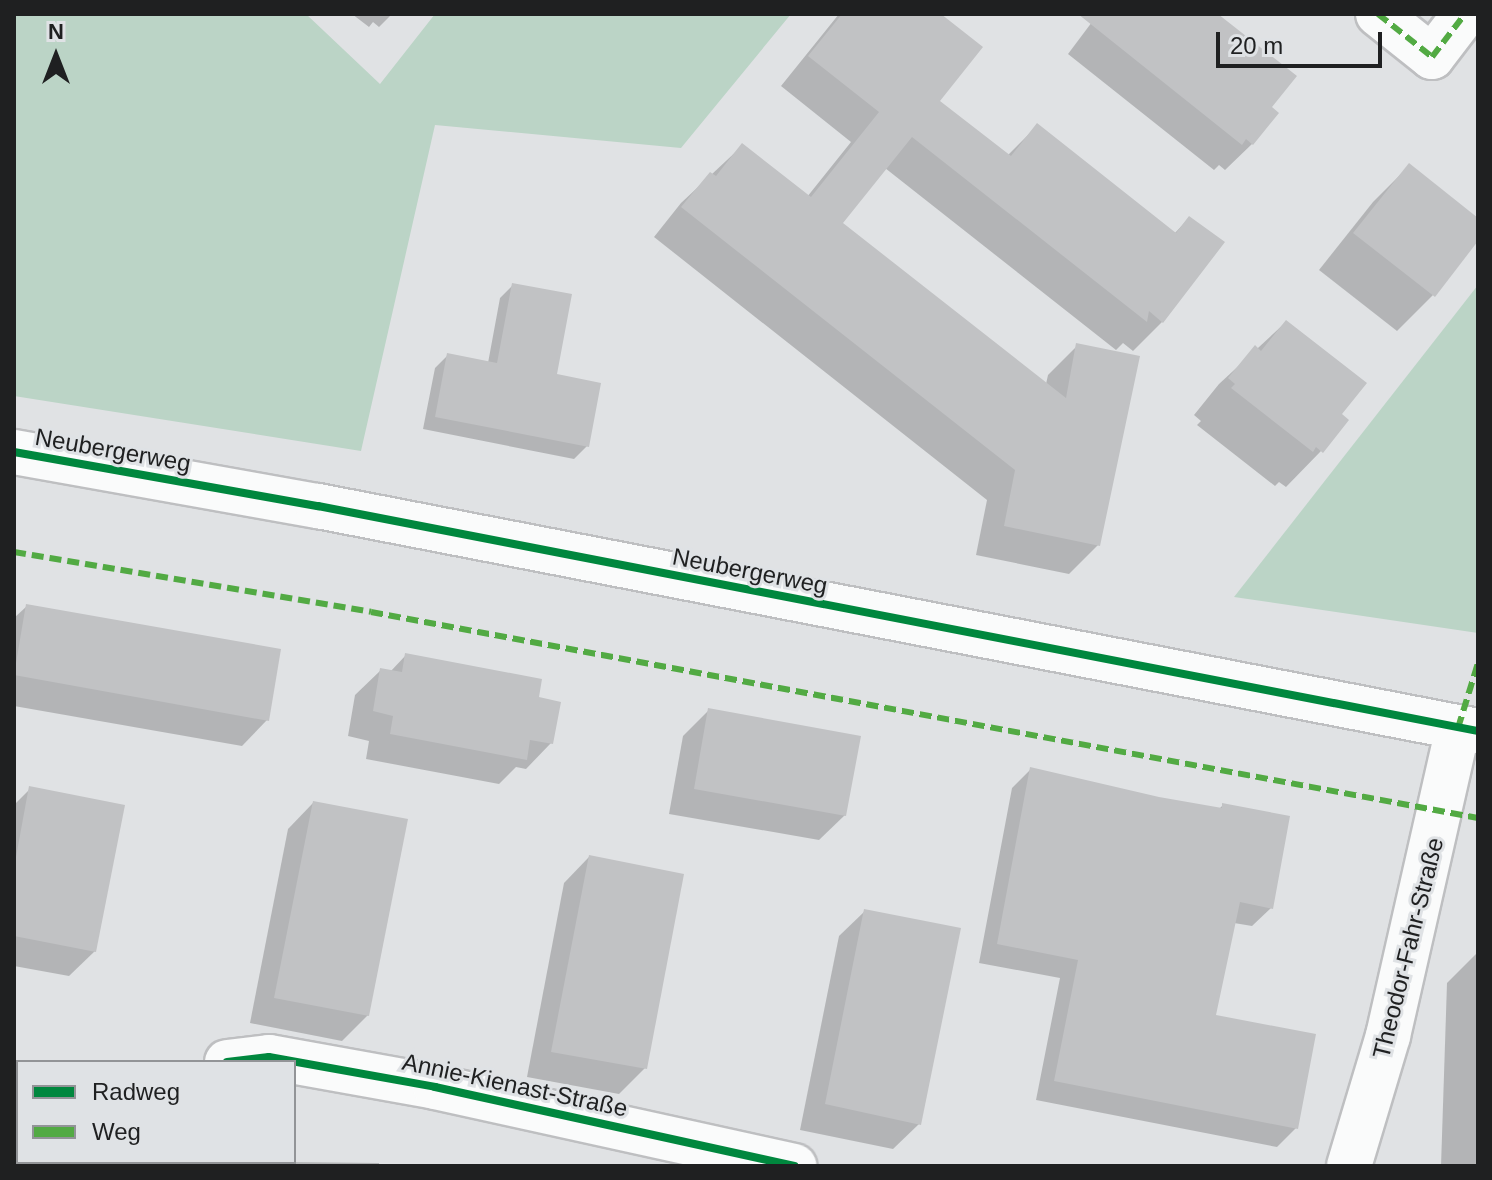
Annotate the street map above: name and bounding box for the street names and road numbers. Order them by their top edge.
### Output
street label: Neubergerweg [33,422,193,478]
street label: Neubergerweg [670,542,830,600]
street label: Theodor-Fahr-Straße [1367,835,1449,1061]
street label: Annie-Kienast-Straße [400,1047,630,1123]

